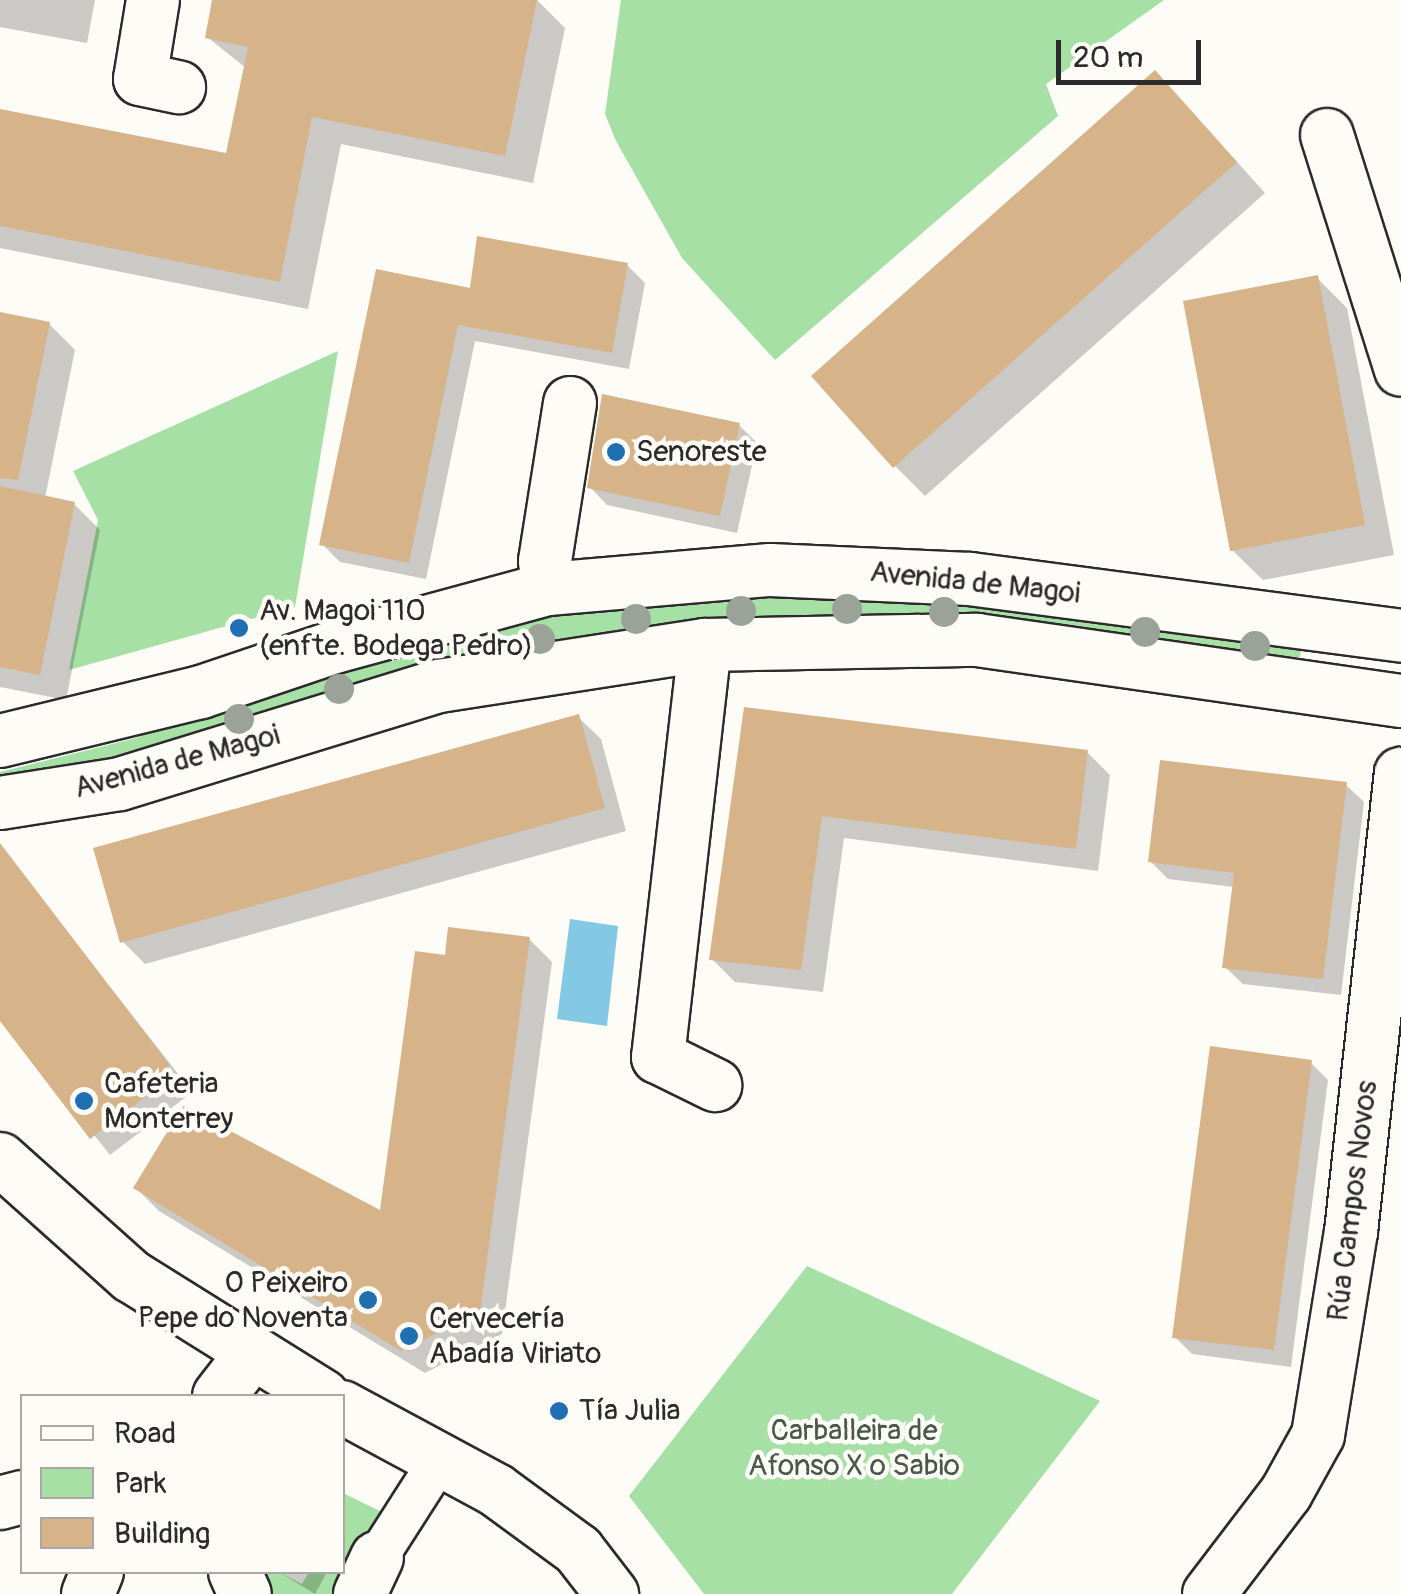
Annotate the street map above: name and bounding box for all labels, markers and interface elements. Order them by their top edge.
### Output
scale bar [1061,20,1206,82]
text: 20 m [1073,39,1143,76]
place label: Senoreste [636,434,767,470]
marker: Senoreste [605,441,627,463]
street label: Avenida de Magoi [868,554,1082,612]
place label: Av. Magoi 110 (enfte. Bodega Pedro) [259,593,533,664]
marker: Av. Magoi 110 (enfte. Bodega Pedro) [228,617,250,639]
street label: Avenida de Magoi [70,717,284,807]
place label: Cafeteria Monterrey [104,1066,233,1136]
street label: Rúa Campos Novos [1320,1079,1386,1323]
marker: Cafeteria Monterrey [73,1090,95,1112]
place label: O Peixeiro Pepe do Noventa [138,1265,348,1336]
marker: O Peixeiro Pepe do Noventa [357,1289,379,1311]
place label: Cervecería Abadía Viriato [429,1301,601,1372]
marker: Cervecería Abadía Viriato [398,1325,420,1347]
place label: Tía Julia [579,1393,680,1429]
legend [20,1394,345,1574]
marker: Tía Julia [548,1400,570,1422]
park label: Carballeira de Afonso X o Sabio [748,1413,960,1484]
text: Road [114,1415,176,1452]
text: Park [114,1465,167,1502]
text: Building [114,1515,210,1552]

